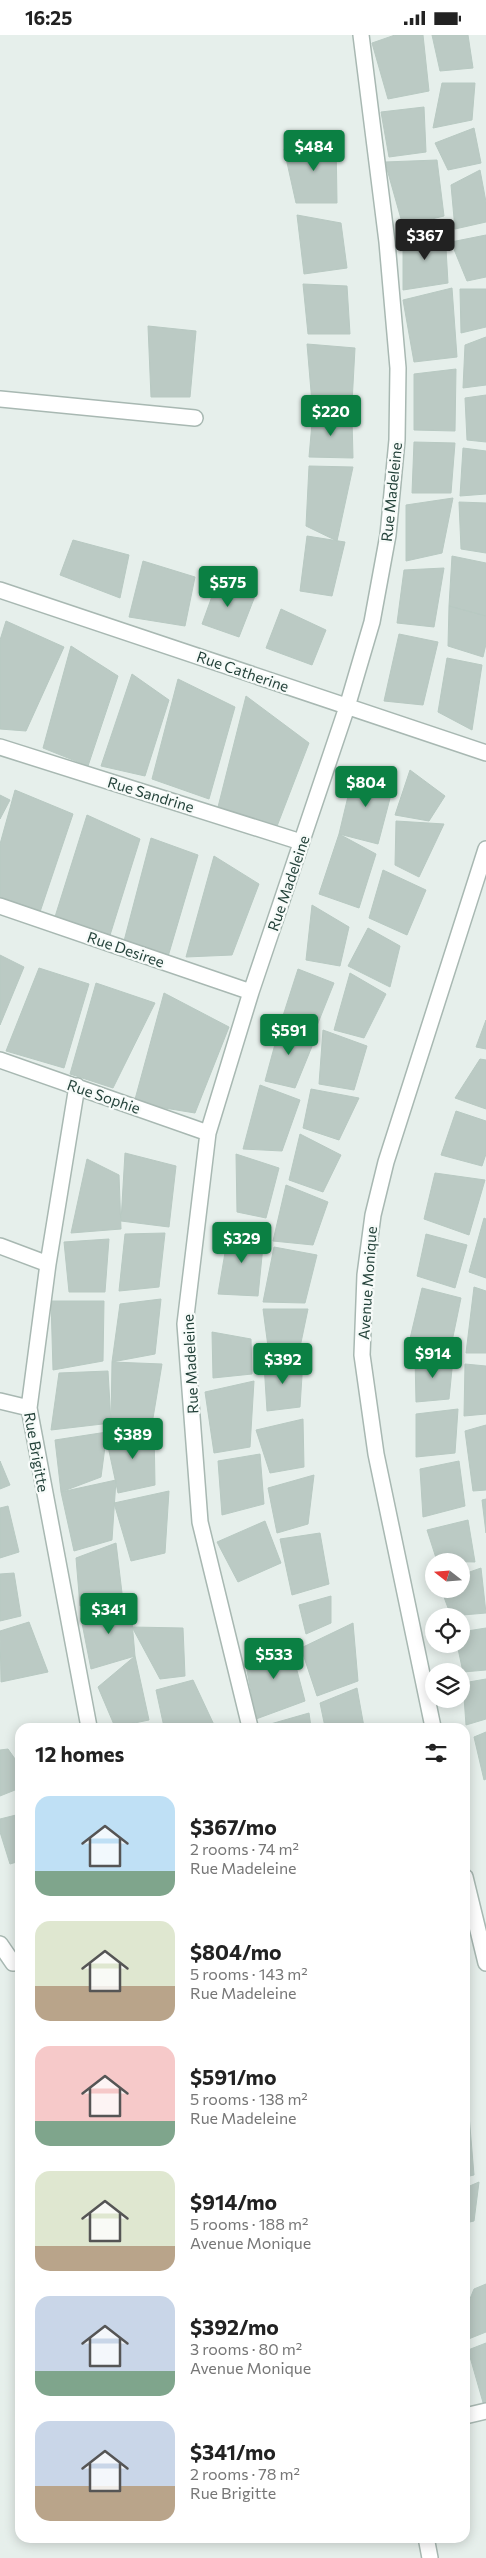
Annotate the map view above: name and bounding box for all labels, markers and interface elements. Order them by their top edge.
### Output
text: 16:25 [25,6,72,29]
pin: $484 [284,129,344,172]
text: $484 [295,136,333,155]
pin: $367 [395,219,455,261]
text: $367 [406,225,444,244]
pin: $220 [301,395,361,437]
text: $220 [312,401,350,420]
street label: Rue Madeleine [377,441,405,543]
pin: $575 [198,565,258,608]
text: $575 [210,572,246,591]
street label: Rue Catherine [195,647,292,695]
pin: $804 [336,765,396,808]
street label: Rue Sandrine [106,772,196,816]
text: $804 [346,772,386,791]
street label: Rue Madeleine [263,833,313,933]
street label: Rue Desiree [85,927,167,971]
pin: $591 [259,1013,319,1056]
text: $591 [271,1020,307,1039]
street label: Rue Sophie [65,1075,143,1117]
pin: $329 [212,1221,272,1264]
street label: Avenue Monique [354,1226,380,1340]
text: $329 [223,1228,261,1247]
street label: Rue Madeleine [178,1314,202,1414]
pin: $914 [403,1337,463,1379]
pin: $392 [253,1343,313,1385]
text: $914 [415,1343,451,1362]
text: $392 [264,1349,302,1368]
street label: Rue Brigitte [21,1411,53,1493]
pin: $389 [103,1417,163,1460]
text: $389 [114,1424,152,1443]
north arrow [425,1553,470,1597]
map controls [425,1553,470,1708]
pin: $341 [79,1593,139,1635]
text: $341 [91,1599,127,1618]
button: locate [425,1608,470,1653]
pin: $533 [244,1637,304,1680]
text: $533 [255,1644,293,1663]
button: layers [425,1663,470,1708]
icon: filters [422,1739,450,1767]
text: 12 homes [35,1741,124,1766]
text: $367/mo [190,1814,277,1839]
icon: home [75,1816,135,1876]
text: 2 rooms · 74 m² [190,1839,299,1858]
text: Rue Madeleine [190,1858,297,1877]
text: $804/mo [190,1939,282,1964]
icon: home [75,1941,135,2001]
text: 5 rooms · 143 m² [190,1964,308,1983]
text: Rue Madeleine [190,1983,297,2002]
text: $591/mo [190,2064,276,2089]
icon: home [75,2066,135,2126]
text: 5 rooms · 138 m² [190,2089,308,2108]
text: Rue Madeleine [190,2108,297,2127]
text: $914/mo [190,2189,277,2214]
icon: home [75,2191,135,2251]
text: 5 rooms · 188 m² [190,2214,308,2233]
text: Avenue Monique [190,2233,311,2252]
text: $392/mo [190,2314,279,2339]
icon: home [75,2316,135,2376]
text: 3 rooms · 80 m² [190,2339,302,2358]
text: Avenue Monique [190,2358,311,2377]
text: $341/mo [190,2439,276,2464]
icon: home [75,2441,135,2501]
text: 2 rooms · 78 m² [190,2464,300,2483]
text: Rue Brigitte [190,2483,276,2502]

